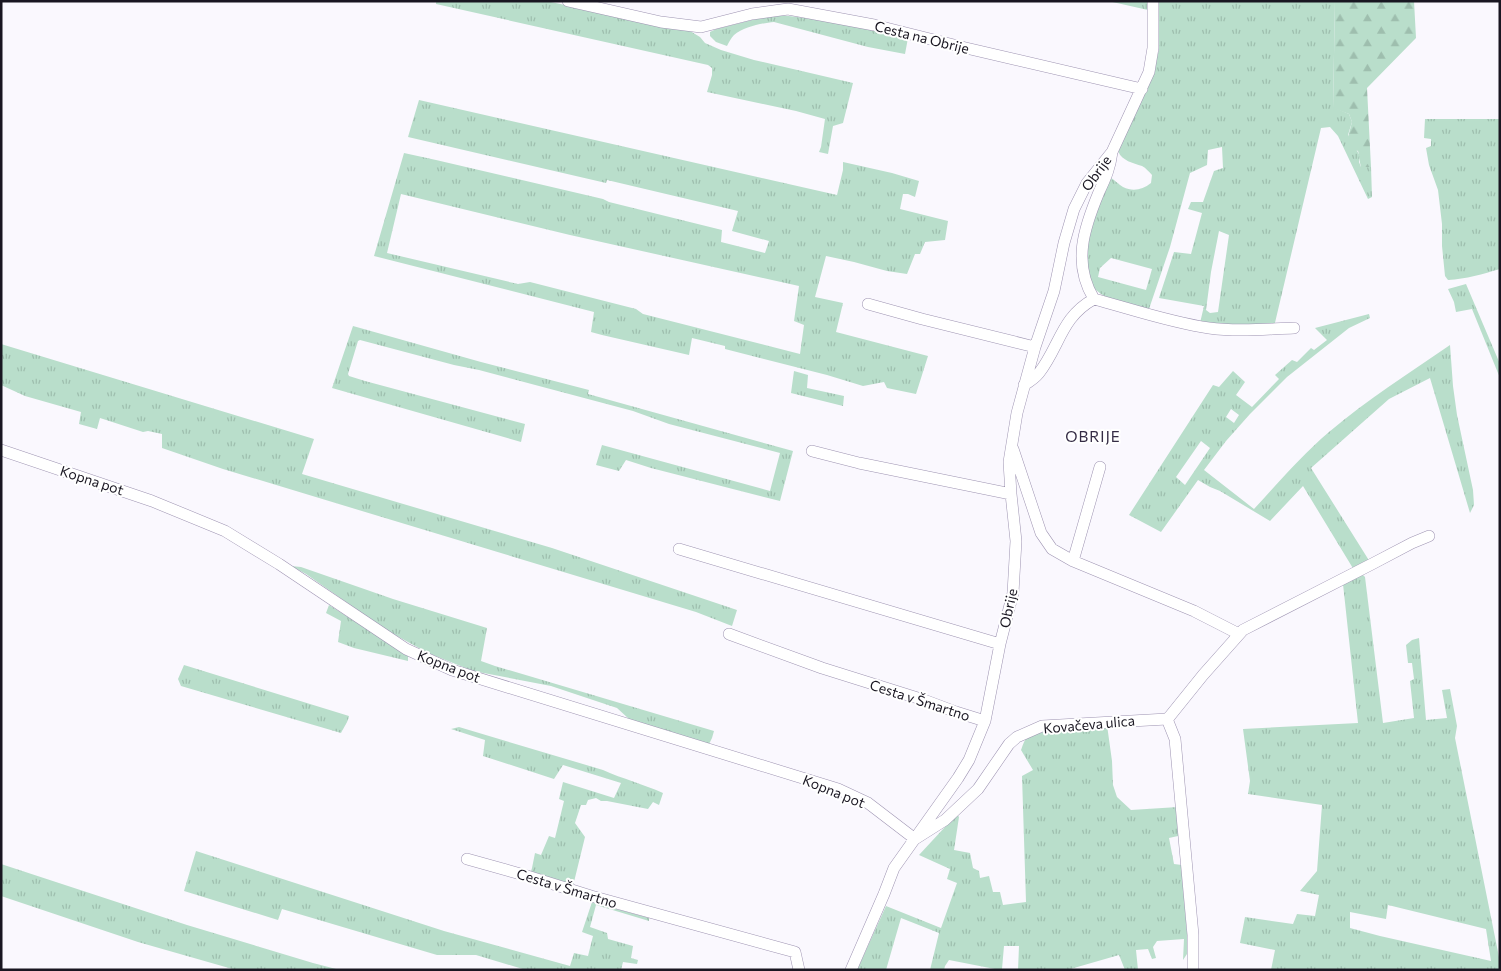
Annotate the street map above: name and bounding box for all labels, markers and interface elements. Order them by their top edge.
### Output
street label: Cesta na Obrije [873,17,971,57]
street label: Obrije [1077,152,1115,194]
district label: OBRIJE [1065,427,1121,445]
street label: Kopna pot [58,462,126,498]
street label: Obrije [996,587,1020,629]
street label: Kopna pot [415,646,483,686]
street label: Cesta v Šmartno [868,676,972,724]
street label: Kovačeva ulica [1043,712,1135,736]
street label: Kopna pot [800,771,868,811]
street label: Cesta v Šmartno [515,865,619,911]

